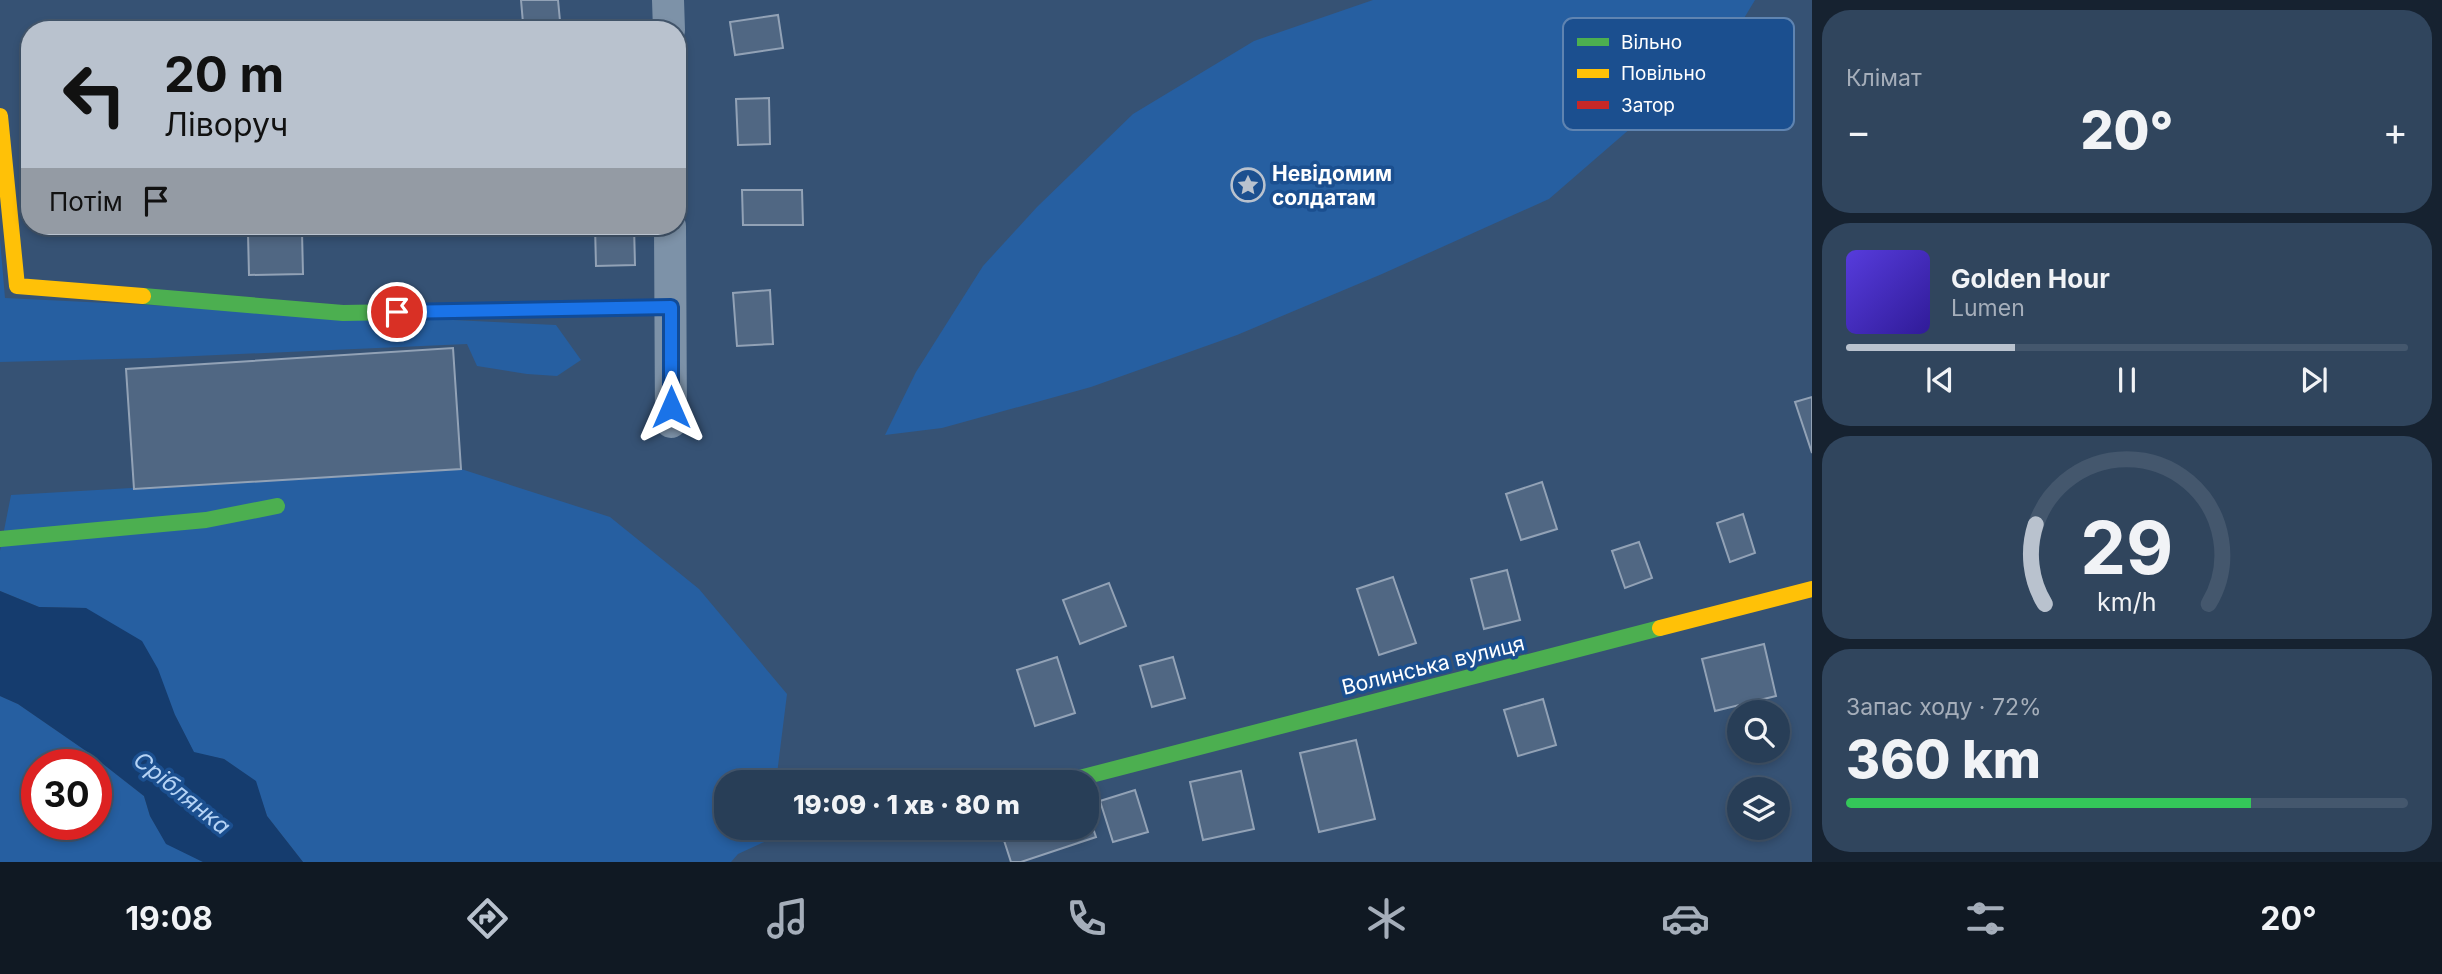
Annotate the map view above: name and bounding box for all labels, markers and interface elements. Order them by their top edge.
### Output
legend [1563,18,1794,130]
text: Вільно [1621,31,1682,54]
text: 20 m [164,45,284,104]
icon: left [49,49,140,140]
text: Повільно [1621,62,1706,85]
text: Клімат [1846,64,1922,92]
text: Затор [1621,94,1675,117]
text: 20° [2080,99,2174,162]
text: Ліворуч [164,105,288,144]
text: − [1846,108,1871,154]
text: + [2383,108,2408,154]
place label: Невідомим солдатам [1272,161,1392,210]
place icon: Невідомим солдатам [1229,166,1267,204]
icon: arrive [137,182,175,220]
text: Потім [49,186,123,217]
text: Golden Hour [1951,263,2110,294]
pin [367,282,427,342]
icon: arrive [378,293,416,331]
text: Lumen [1951,294,2025,322]
icon: previous [1921,361,1959,399]
icon: pause [2108,361,2146,399]
icon: next [2295,361,2333,399]
position arrow [634,370,708,444]
text: 29 [2080,503,2174,592]
text: km/h [2097,586,2157,616]
street label: Волинська вулиця [1339,630,1527,700]
text: Запас ходу · 72% [1846,693,2042,721]
map controls [1727,700,1790,840]
button: search [1727,700,1790,763]
text: 360 km [1846,728,2041,791]
water label: Сріблянка [128,746,236,840]
speed limit sign: 30 [21,749,112,840]
button: layers [1727,777,1790,840]
text: 19:09 · 1 хв · 80 m [793,789,1020,820]
icon: directions [463,894,512,943]
icon: music [763,894,812,943]
icon: phone [1062,894,1111,943]
icon: climate [1362,894,1411,943]
icon: car [1661,894,1710,943]
icon: filters [1961,894,2010,943]
text: 19:08 [125,899,213,938]
text: 20° [2260,899,2317,938]

